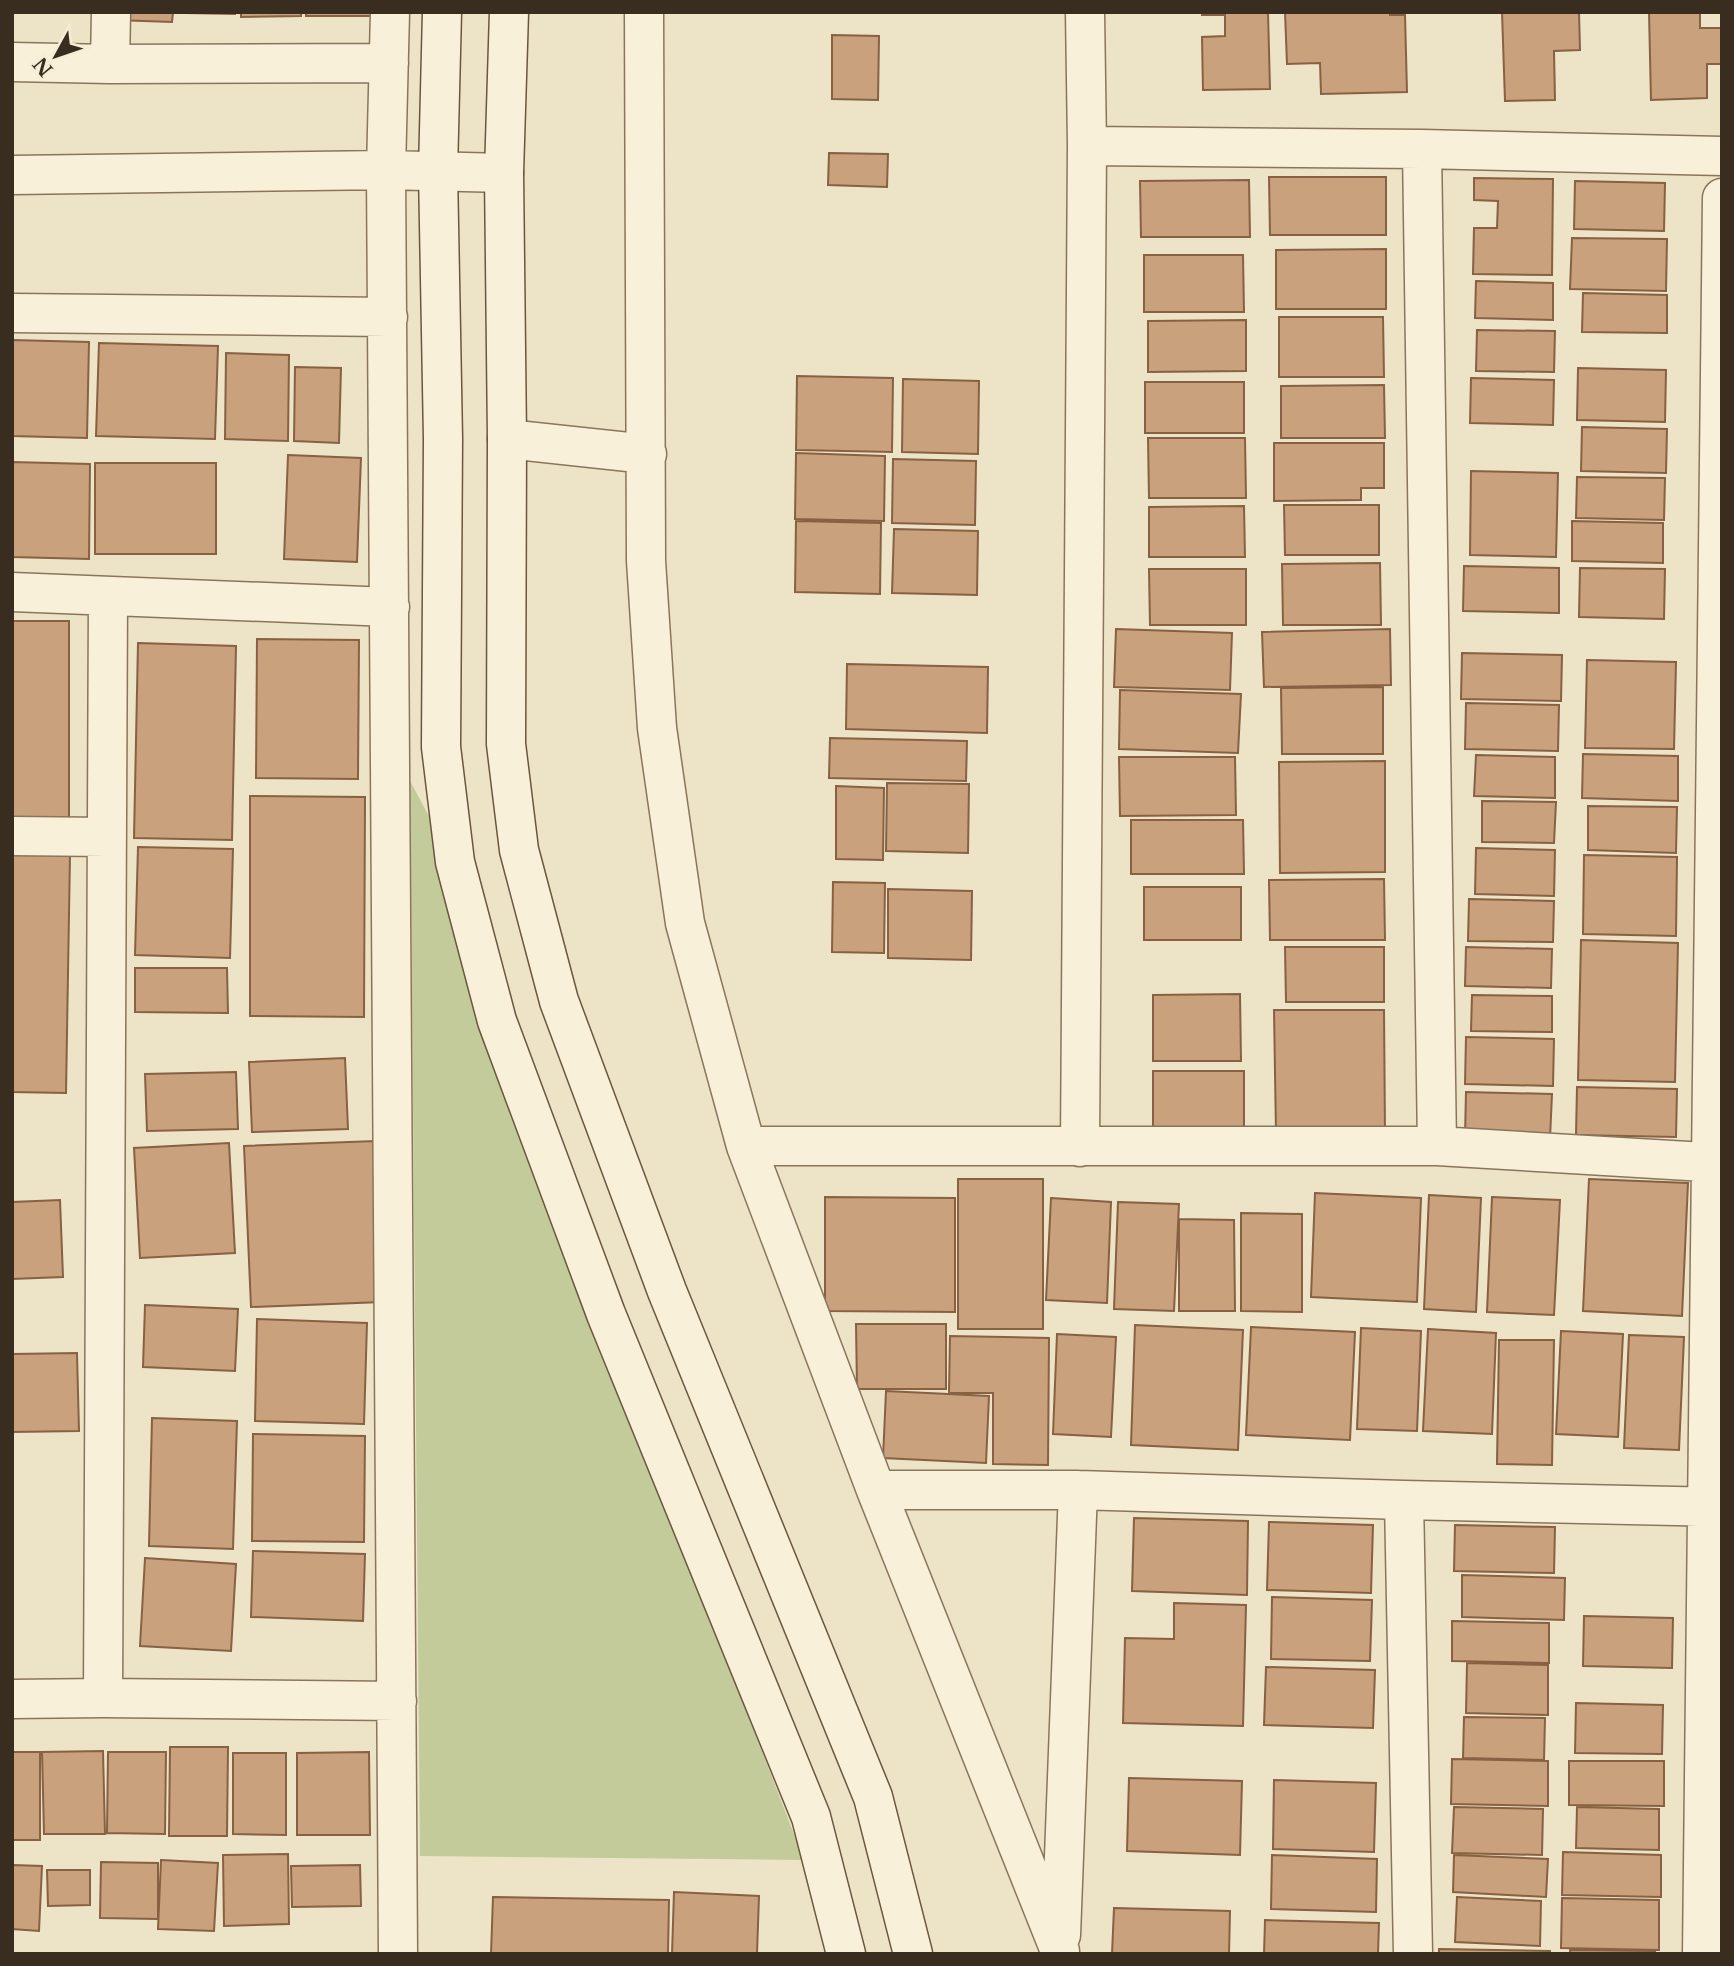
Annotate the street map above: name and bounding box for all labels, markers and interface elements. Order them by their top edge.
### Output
north arrow [21,21,91,91]
text: N [29,52,58,81]

